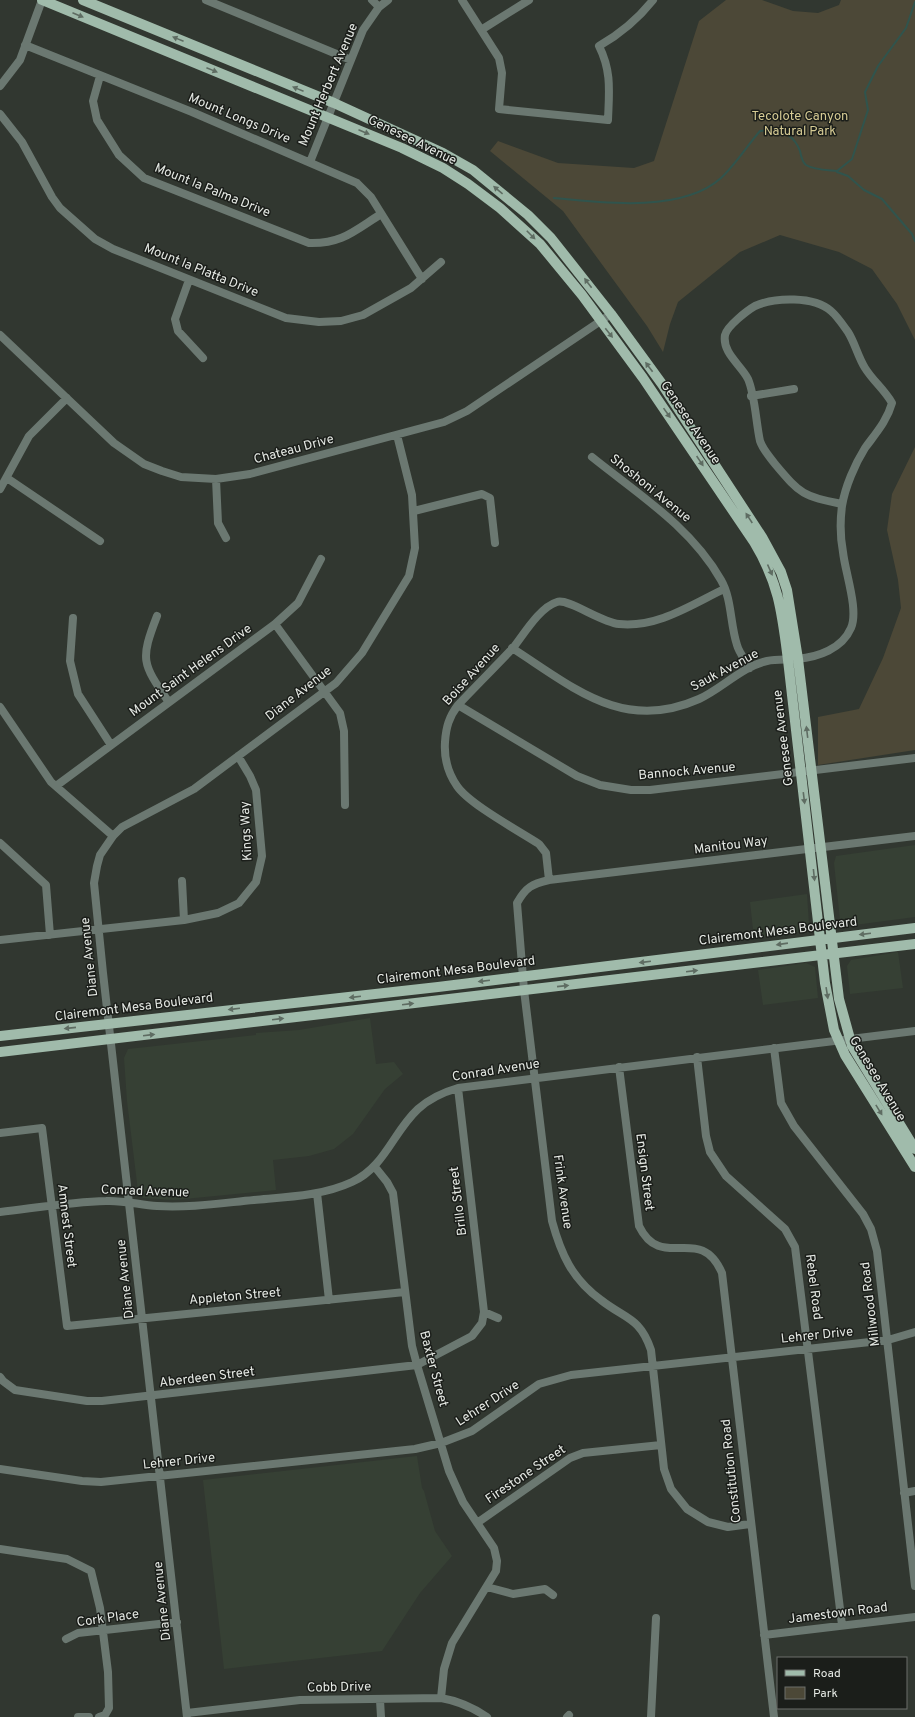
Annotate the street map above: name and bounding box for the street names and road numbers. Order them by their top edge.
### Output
street label: Mount Herbert Avenue [296,21,362,149]
street label: Mount Longs Drive [185,90,293,148]
street label: Genesee Avenue [365,113,459,169]
street label: Mount la Palma Drive [152,160,272,222]
street label: Mount la Platta Drive [141,241,261,301]
street label: Genesee Avenue [656,378,724,468]
street label: Chateau Drive [252,432,336,468]
street label: Shoshoni Avenue [606,451,694,527]
street label: Mount Saint Helens Drive [127,621,255,721]
street label: Boise Avenue [440,641,504,709]
street label: Sauk Avenue [688,646,762,696]
street label: Diane Avenue [263,663,335,725]
street label: Genesee Avenue [770,689,798,787]
street label: Bannock Avenue [638,760,736,784]
street label: Kings Way [237,801,257,861]
street label: Manitou Way [693,834,769,858]
street label: Clairemont Mesa Boulevard [698,914,858,950]
street label: Diane Avenue [78,917,102,997]
street label: Clairemont Mesa Boulevard [376,953,536,989]
street label: Clairemont Mesa Boulevard [54,990,214,1026]
street label: Genesee Avenue [845,1033,909,1125]
street label: Conrad Avenue [451,1056,541,1086]
street label: Ensign Street [631,1132,657,1212]
street label: Frink Avenue [549,1154,575,1230]
street label: Brillo Street [447,1165,471,1237]
street label: Conrad Avenue [101,1182,189,1202]
street label: Amnest Street [53,1183,79,1269]
street label: Diane Avenue [114,1239,138,1319]
street label: Rebel Road [801,1253,825,1321]
street label: Millwood Road [858,1261,884,1347]
street label: Appleton Street [189,1285,282,1309]
street label: Lehrer Drive [780,1324,854,1348]
street label: Baxter Street [415,1329,451,1409]
street label: Aberdeen Street [158,1364,256,1392]
street label: Lehrer Drive [453,1378,523,1430]
street label: Constitution Road [719,1418,745,1524]
street label: Firestone Street [483,1442,569,1508]
street label: Lehrer Drive [142,1450,216,1474]
street label: Diane Avenue [151,1561,175,1641]
street label: Jamestown Road [787,1600,889,1628]
street label: Cork Place [76,1607,140,1631]
street label: Cobb Drive [307,1679,371,1697]

